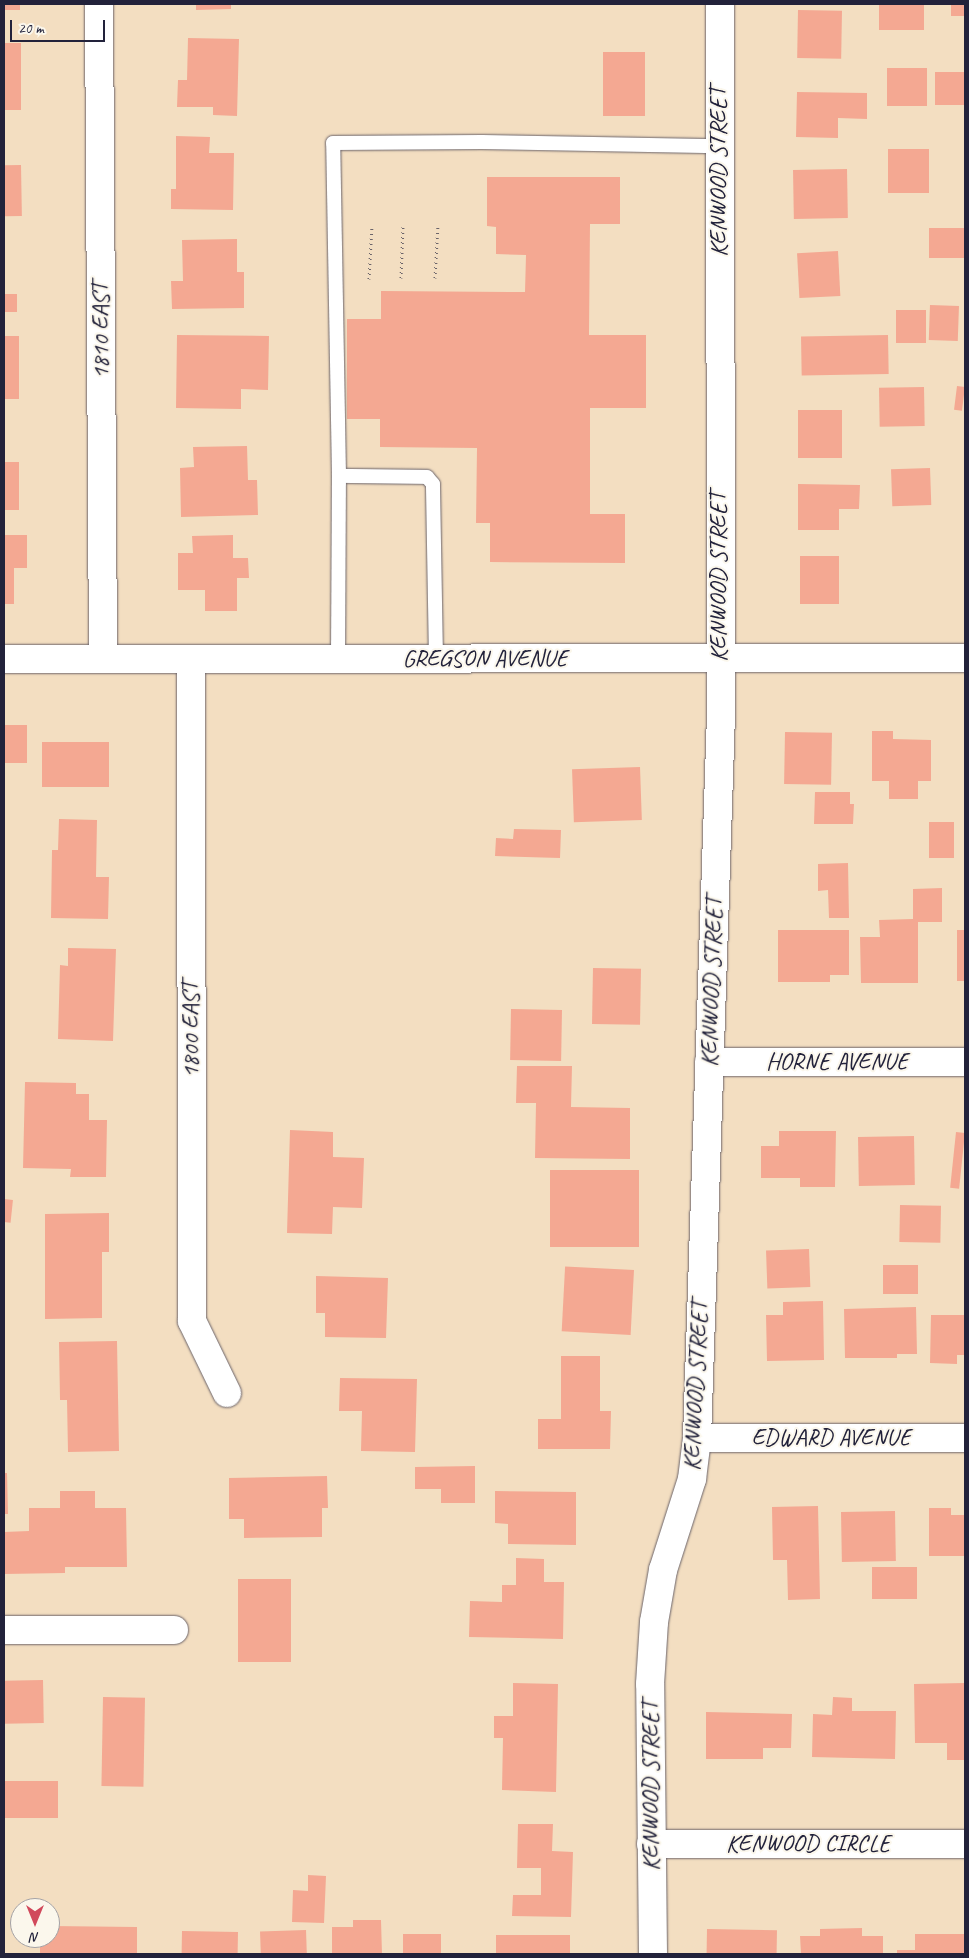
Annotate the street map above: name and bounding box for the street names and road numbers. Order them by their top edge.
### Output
street label: KENWOOD STREET [705,87,733,257]
street label: 1810 EAST [87,283,115,379]
street label: KENWOOD STREET [705,492,733,662]
street label: GREGSON AVENUE [403,645,567,673]
street label: KENWOOD STREET [695,897,729,1067]
street label: 1800 EAST [177,982,205,1078]
street label: HORNE AVENUE [766,1048,908,1076]
street label: KENWOOD STREET [677,1301,715,1471]
street label: EDWARD AVENUE [751,1424,911,1452]
street label: KENWOOD STREET [637,1701,665,1871]
street label: KENWOOD CIRCLE [725,1830,891,1858]

